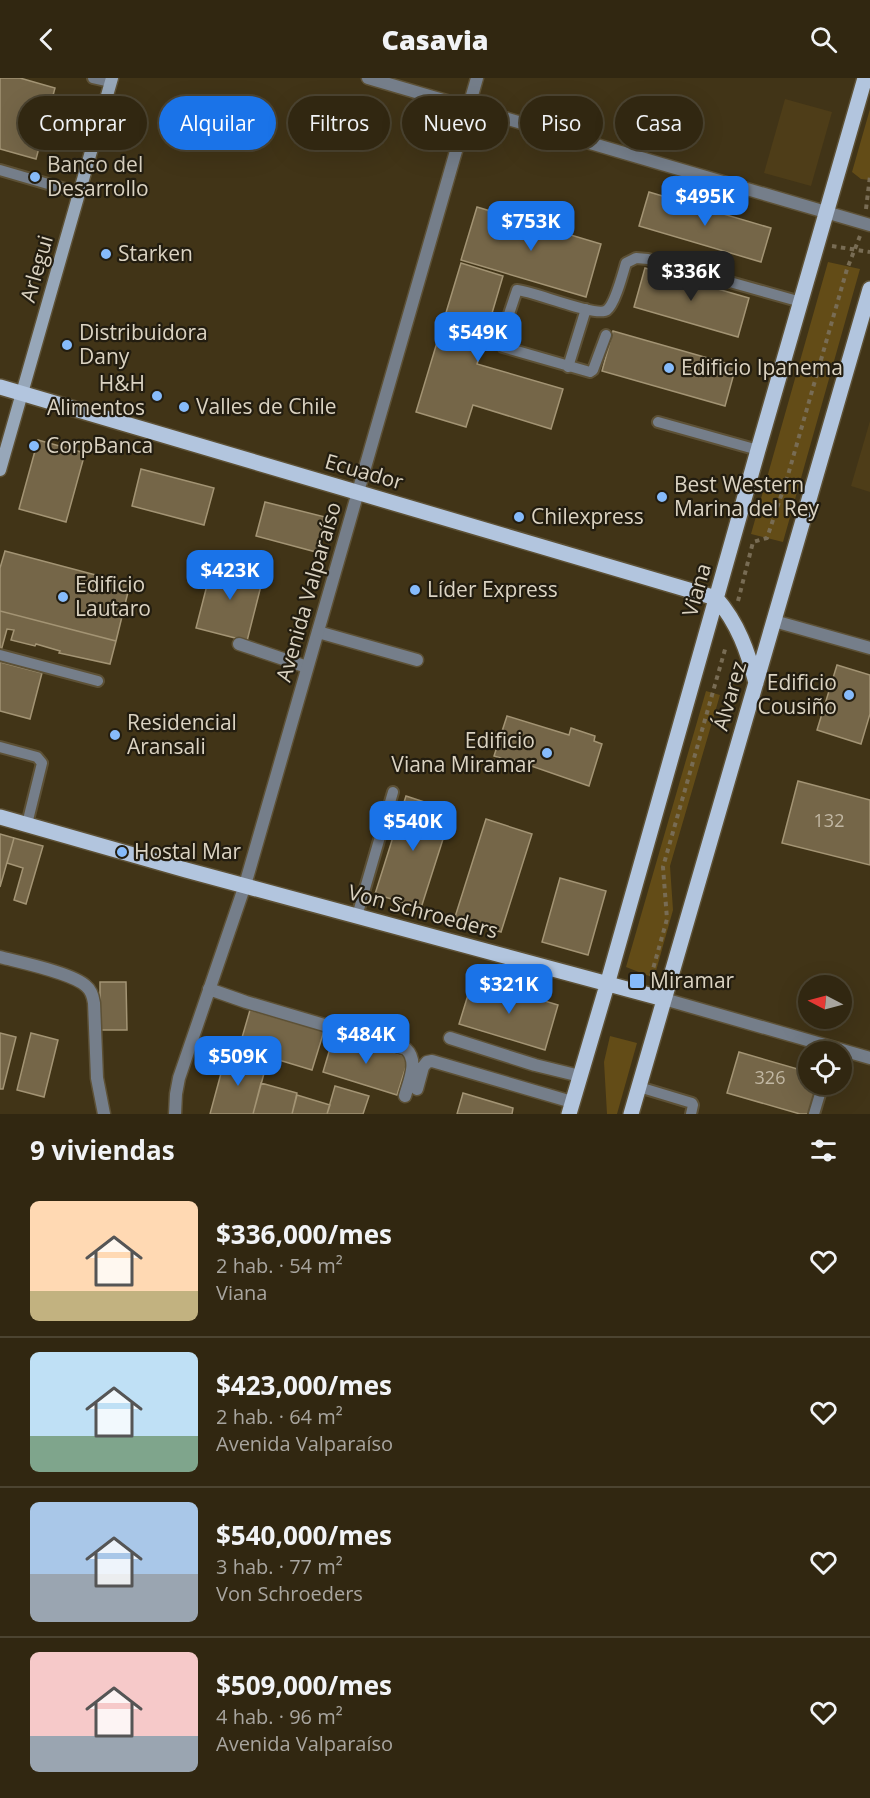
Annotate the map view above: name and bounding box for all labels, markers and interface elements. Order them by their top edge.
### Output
text: Casavia [381,21,489,58]
icon: back [30,23,63,56]
icon: search [807,23,840,56]
chip: Comprar [18,96,147,150]
chip: Alquilar [159,96,276,150]
chip: Filtros [288,96,390,150]
chip: Nuevo [402,96,508,150]
chip: Piso [520,96,603,150]
chip: Casa [615,96,703,150]
place label: Banco del Desarrollo [47,150,149,202]
marker: Banco del Desarrollo [28,170,42,184]
pin: $495K [663,176,747,227]
text: $495K [675,182,735,209]
pin: $753K [489,201,573,252]
text: $753K [501,207,561,234]
street label: Arlegui [13,232,59,306]
place label: Starken [118,239,193,267]
marker: Starken [99,247,113,261]
pin: $336K [649,251,733,302]
text: $336K [661,257,721,284]
pin: $549K [436,312,520,363]
place label: Distribuidora Dany [79,318,208,370]
text: $549K [448,318,508,345]
marker: Distribuidora Dany [60,338,74,352]
place label: Edificio Ipanema [681,353,843,381]
marker: Edificio Ipanema [662,361,676,375]
place label: H&H Alimentos [47,369,145,421]
marker: H&H Alimentos [150,389,164,403]
place label: Valles de Chile [196,392,337,420]
marker: Valles de Chile [177,400,191,414]
place label: CorpBanca [46,431,153,459]
marker: CorpBanca [27,439,41,453]
street label: Ecuador [322,447,407,496]
place label: Best Western Marina del Rey [674,470,820,522]
marker: Best Western Marina del Rey [655,490,669,504]
street label: Avenida Valparaíso [269,499,347,685]
place label: Chilexpress [531,502,644,530]
marker: Chilexpress [512,510,526,524]
pin: $423K [188,550,272,601]
text: $423K [200,556,260,583]
street label: Viana [675,560,717,620]
place label: Edificio Lautaro [75,570,151,622]
place label: Líder Express [427,575,558,603]
marker: Líder Express [408,583,422,597]
marker: Edificio Lautaro [56,590,70,604]
street label: Álvarez [706,658,752,734]
place label: Edificio Cousiño [757,668,837,720]
marker: Edificio Cousiño [842,688,856,702]
place label: Residencial Aransali [127,708,237,760]
place label: Edificio Viana Miramar [391,726,535,778]
marker: Residencial Aransali [108,728,122,742]
marker: Edificio Viana Miramar [540,746,554,760]
pin: $540K [371,801,455,852]
text: $540K [383,807,443,834]
house number: 132 [814,808,844,832]
place label: Hostal Mar [134,837,242,865]
marker: Hostal Mar [115,845,129,859]
street label: Von Schroeders [345,878,501,945]
pin: $321K [467,964,551,1015]
place label: Miramar [650,966,735,994]
text: $321K [479,970,539,997]
marker: Miramar [628,972,646,990]
north arrow [798,975,852,1029]
map controls [798,975,852,1095]
pin: $484K [324,1014,408,1065]
text: $484K [336,1020,396,1047]
pin: $509K [196,1036,280,1087]
button: locate [798,1041,852,1095]
text: $509K [208,1042,268,1069]
house number: 326 [755,1065,785,1089]
text: 9 viviendas [30,1132,175,1168]
icon: filters [807,1134,840,1167]
text: $336,000/mes [216,1216,392,1252]
icon: home [78,1225,150,1297]
icon: heart [807,1245,840,1278]
text: 2 hab. · 54 m² [216,1252,343,1279]
text: Viana [216,1279,267,1306]
text: $423,000/mes [216,1367,392,1403]
icon: home [78,1376,150,1448]
icon: heart [807,1396,840,1429]
text: 2 hab. · 64 m² [216,1403,343,1430]
text: Avenida Valparaíso [216,1430,393,1457]
text: $540,000/mes [216,1517,392,1553]
icon: home [78,1526,150,1598]
icon: heart [807,1546,840,1579]
text: 3 hab. · 77 m² [216,1553,343,1580]
text: Von Schroeders [216,1580,363,1607]
text: $509,000/mes [216,1667,392,1703]
icon: home [78,1676,150,1748]
icon: heart [807,1696,840,1729]
text: 4 hab. · 96 m² [216,1703,343,1730]
text: Avenida Valparaíso [216,1730,393,1757]

